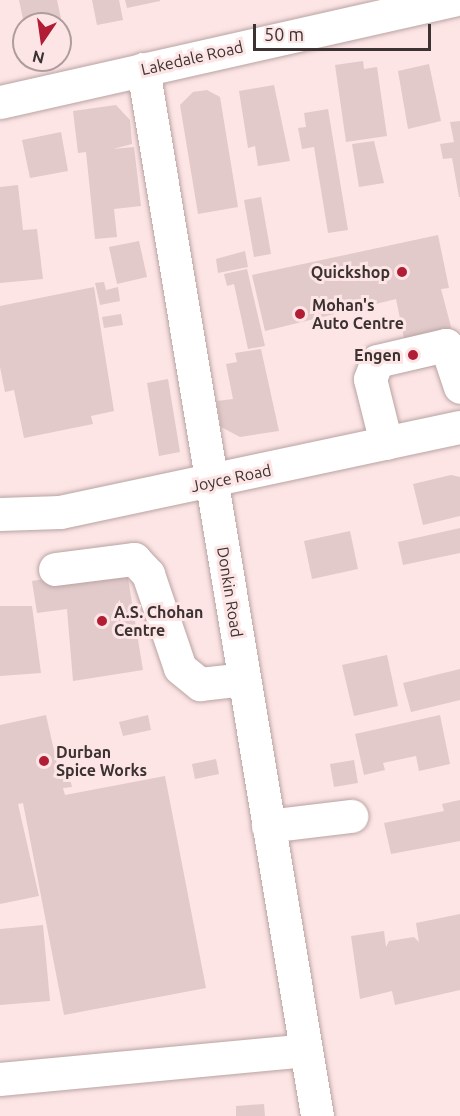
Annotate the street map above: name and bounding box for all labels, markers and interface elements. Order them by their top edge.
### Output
north arrow [12,12,72,72]
scale bar [256,12,434,50]
text: 50 m [264,24,304,44]
street label: Lakedale Road [139,37,245,79]
text: N [31,47,46,68]
place label: Quickshop [311,262,390,282]
marker: Quickshop [395,265,409,279]
place label: Mohan's Auto Centre [312,295,404,333]
marker: Mohan's Auto Centre [293,307,307,321]
place label: Engen [354,345,401,365]
marker: Engen [406,348,420,362]
street label: Joyce Road [189,460,273,496]
street label: Donkin Road [213,545,247,639]
place label: A.S. Chohan Centre [114,602,203,640]
marker: A.S. Chohan Centre [95,614,109,628]
place label: Durban Spice Works [56,742,147,780]
marker: Durban Spice Works [37,754,51,768]

